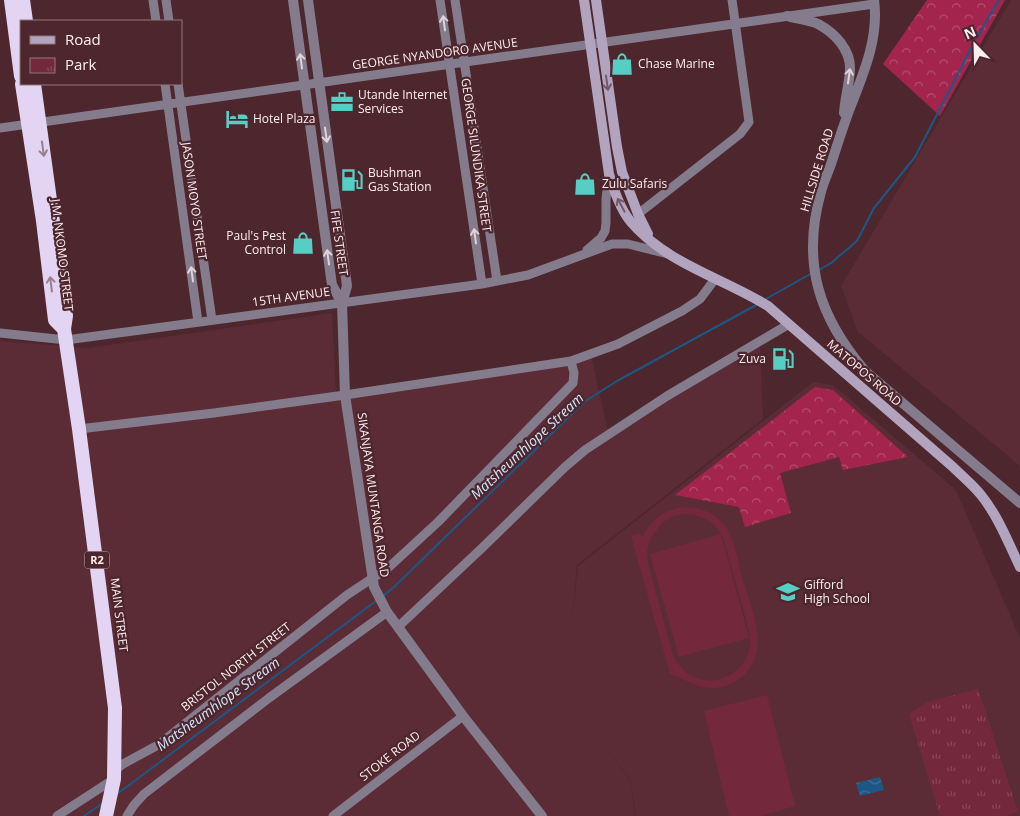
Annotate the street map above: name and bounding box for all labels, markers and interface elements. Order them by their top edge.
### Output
one-way arrow [438,15,448,31]
legend [20,20,182,85]
north arrow [950,20,1000,70]
text: N [961,22,979,44]
text: Road [65,29,101,49]
street label: GEORGE NYANDORO AVENUE [351,33,519,74]
shop icon: Chase Marine [609,51,635,77]
one-way arrow [296,53,306,69]
text: Park [65,54,96,74]
place label: Chase Marine [638,55,715,72]
one-way arrow [844,68,854,84]
one-way arrow [603,75,613,91]
street label: GEORGE SILUNDIKA STREET [457,77,496,233]
place label: Utande Internet Services [358,86,447,117]
office icon: Utande Internet Services [329,89,355,115]
hotel icon: Hotel Plaza [224,106,250,132]
place label: Hotel Plaza [253,110,315,127]
street label: HILLSIDE ROAD [796,126,837,214]
one-way arrow [321,127,331,143]
street label: JASON MOYO STREET [178,140,211,261]
one-way arrow [38,141,48,157]
place label: Bushman Gas Station [368,164,432,195]
fuel station icon: Bushman Gas Station [339,167,365,193]
shop icon: Zulu Safaris [572,171,598,197]
place label: Zulu Safaris [602,175,668,192]
street label: J.M. NKOMO STREET [47,197,78,312]
one-way arrow [616,197,626,212]
street label: FIFE STREET [326,209,353,277]
place label: Paul's Pest Control [226,227,286,258]
one-way arrow [470,228,480,244]
shop icon: Paul's Pest Control [290,230,316,256]
one-way arrow [323,249,333,265]
one-way arrow [186,266,196,282]
one-way arrow [45,277,55,293]
street label: 15TH AVENUE [251,283,331,310]
street label: MATOPOS ROAD [823,336,905,410]
fuel station icon: Zuva [770,346,796,372]
place label: Zuva [739,350,766,367]
water label: Matsheumhlope Stream [466,388,587,503]
street label: SIKANJAYA MUNTANGA ROAD [353,411,393,579]
road number: R2 [84,552,110,568]
place label: Gifford High School [804,576,870,607]
street label: MAIN STREET [107,577,133,653]
school or university icon: Gifford High School [775,579,801,605]
street label: BRISTOL NORTH STREET [177,618,295,715]
water label: Matsheumhlope Stream [152,652,283,755]
street label: STOKE ROAD [356,727,424,785]

